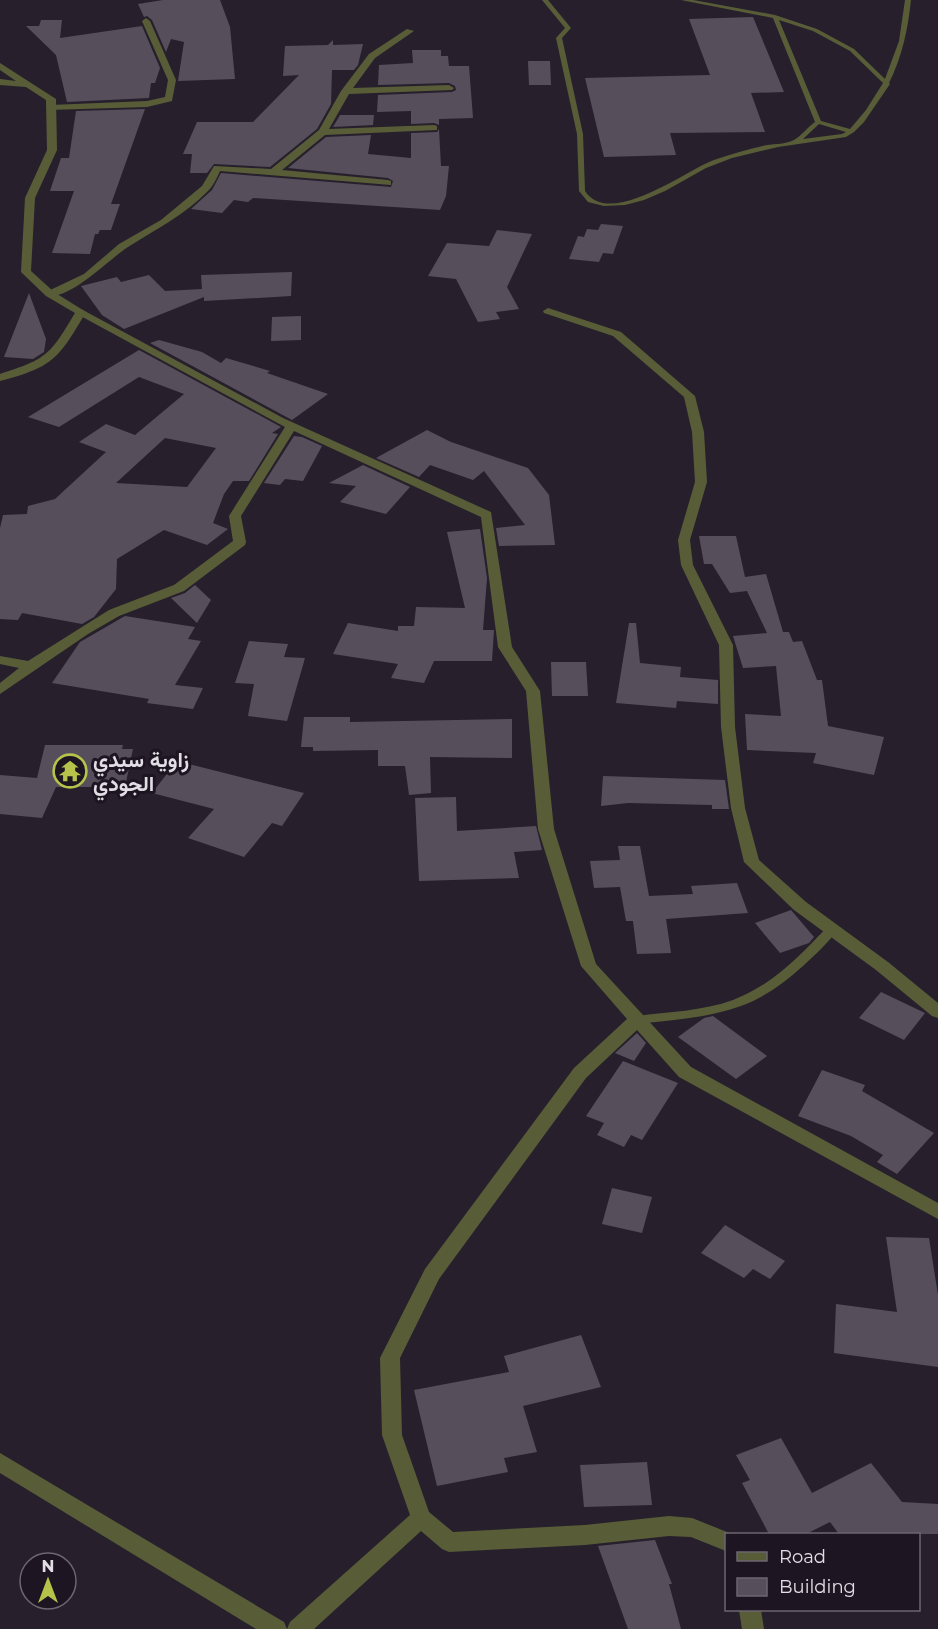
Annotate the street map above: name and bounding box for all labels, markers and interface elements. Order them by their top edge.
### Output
place label: زاوية سيدي الجودي [93,747,189,801]
temple icon: زاوية سيدي الجودي [52,753,88,789]
legend [725,1533,920,1611]
text: Road [779,1546,826,1568]
north arrow [18,1551,78,1611]
text: N [42,1557,54,1576]
text: Building [779,1576,856,1598]

